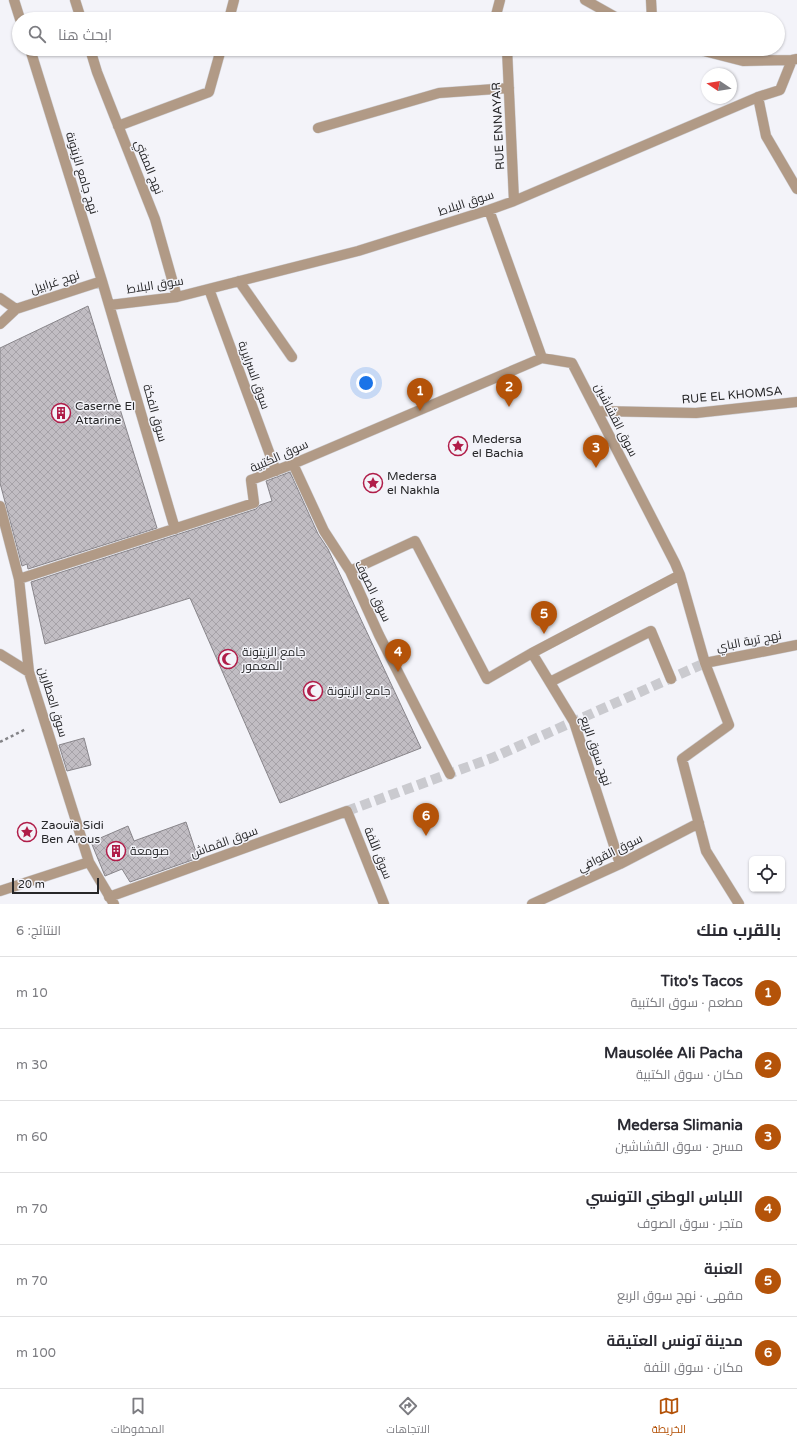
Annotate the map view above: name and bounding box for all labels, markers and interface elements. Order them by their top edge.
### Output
search box [12,12,785,56]
icon: search [26,23,48,45]
text: ابحث هنا [58,26,112,44]
north arrow [701,68,737,104]
street label: RUE ENNAYAR [489,82,507,170]
street label: نهج جامع الزيتونة [62,130,101,216]
street label: نهج المفتي [129,138,166,197]
street label: سوق البلاط [436,187,496,219]
street label: نهج غرابيل [29,267,82,297]
street label: سوق البلاط [125,274,185,296]
street label: سوق السرايرية [235,339,273,411]
your location [356,373,376,393]
pin: 2 [496,374,522,407]
pin: 1 [407,378,433,411]
street label: سوق القشاشين [592,381,640,459]
street label: سوق الفكة [140,383,170,444]
street label: RUE EL KHOMSA [681,384,783,406]
place label: Caserne El Attarine [75,399,135,427]
building icon: Caserne El Attarine [50,402,72,424]
place label: Medersa el Bachia [472,432,523,460]
place icon: Medersa el Bachia [447,435,469,457]
pin: 3 [583,435,609,468]
street label: سوق الكتبية [248,437,310,475]
place label: Medersa el Nakhla [387,469,440,497]
place icon: Medersa el Nakhla [362,472,384,494]
street label: سوق الصوف [352,558,394,624]
pin: 5 [531,601,557,634]
street label: نهج تربة الباي [715,628,783,657]
pin: 4 [385,639,411,672]
place label: جامع الزيتونة المعمور [241,645,306,673]
mosque icon: جامع الزيتونة المعمور [217,648,239,670]
street label: سوق العطارين [36,665,70,739]
mosque icon: جامع الزيتونة [302,680,324,702]
place label: جامع الزيتونة [327,684,391,699]
street label: نهج سوق الربع [577,714,615,788]
pin: 6 [413,803,439,836]
place label: Zaouïa Sidi Ben Arous [41,818,104,846]
place icon: Zaouïa Sidi Ben Arous [16,821,38,843]
street label: سوق القماش [188,823,260,861]
street label: سوق اللَفة [361,825,395,881]
street label: سوق القوافي [575,831,646,877]
building icon: صومعة [105,840,127,862]
place label: صومعة [130,844,169,858]
map controls [749,856,785,892]
button: locate [749,856,785,892]
scale bar [12,876,99,895]
text: 20 m [18,878,45,891]
text: بالقرب منك [696,920,781,941]
text: النتائج: 6 [16,923,61,939]
text: Tito's Tacos [661,972,743,990]
text: 10 m [16,985,48,1001]
text: 1 [764,985,772,1001]
text: مطعم · سوق الكتبية [630,995,743,1011]
text: Mausolée Ali Pacha [604,1044,743,1062]
text: 30 m [16,1057,48,1073]
text: 2 [764,1057,772,1073]
text: مكان · سوق الكتبية [636,1067,743,1083]
text: Medersa Slimania [617,1116,743,1134]
text: 60 m [16,1129,48,1145]
text: 3 [764,1129,772,1145]
text: مسرح · سوق القشاشين [615,1139,743,1155]
text: اللباس الوطني التونسي [586,1188,743,1206]
text: 70 m [16,1201,48,1217]
text: 4 [764,1201,772,1217]
text: متجر · سوق الصوف [637,1216,743,1232]
text: العنبة [704,1260,743,1278]
text: 70 m [16,1273,48,1289]
text: 5 [764,1273,772,1289]
text: مقهى · نهج سوق الربع [617,1288,743,1304]
text: مدينة تونس العتيقة [607,1332,743,1350]
text: 100 m [16,1345,56,1361]
text: 6 [764,1345,772,1361]
text: مكان · سوق اللَفة [644,1360,743,1376]
tab: المحفوظات [111,1395,164,1439]
tab: الاتجاهات [386,1395,430,1439]
tab: الخريطة [652,1395,686,1439]

